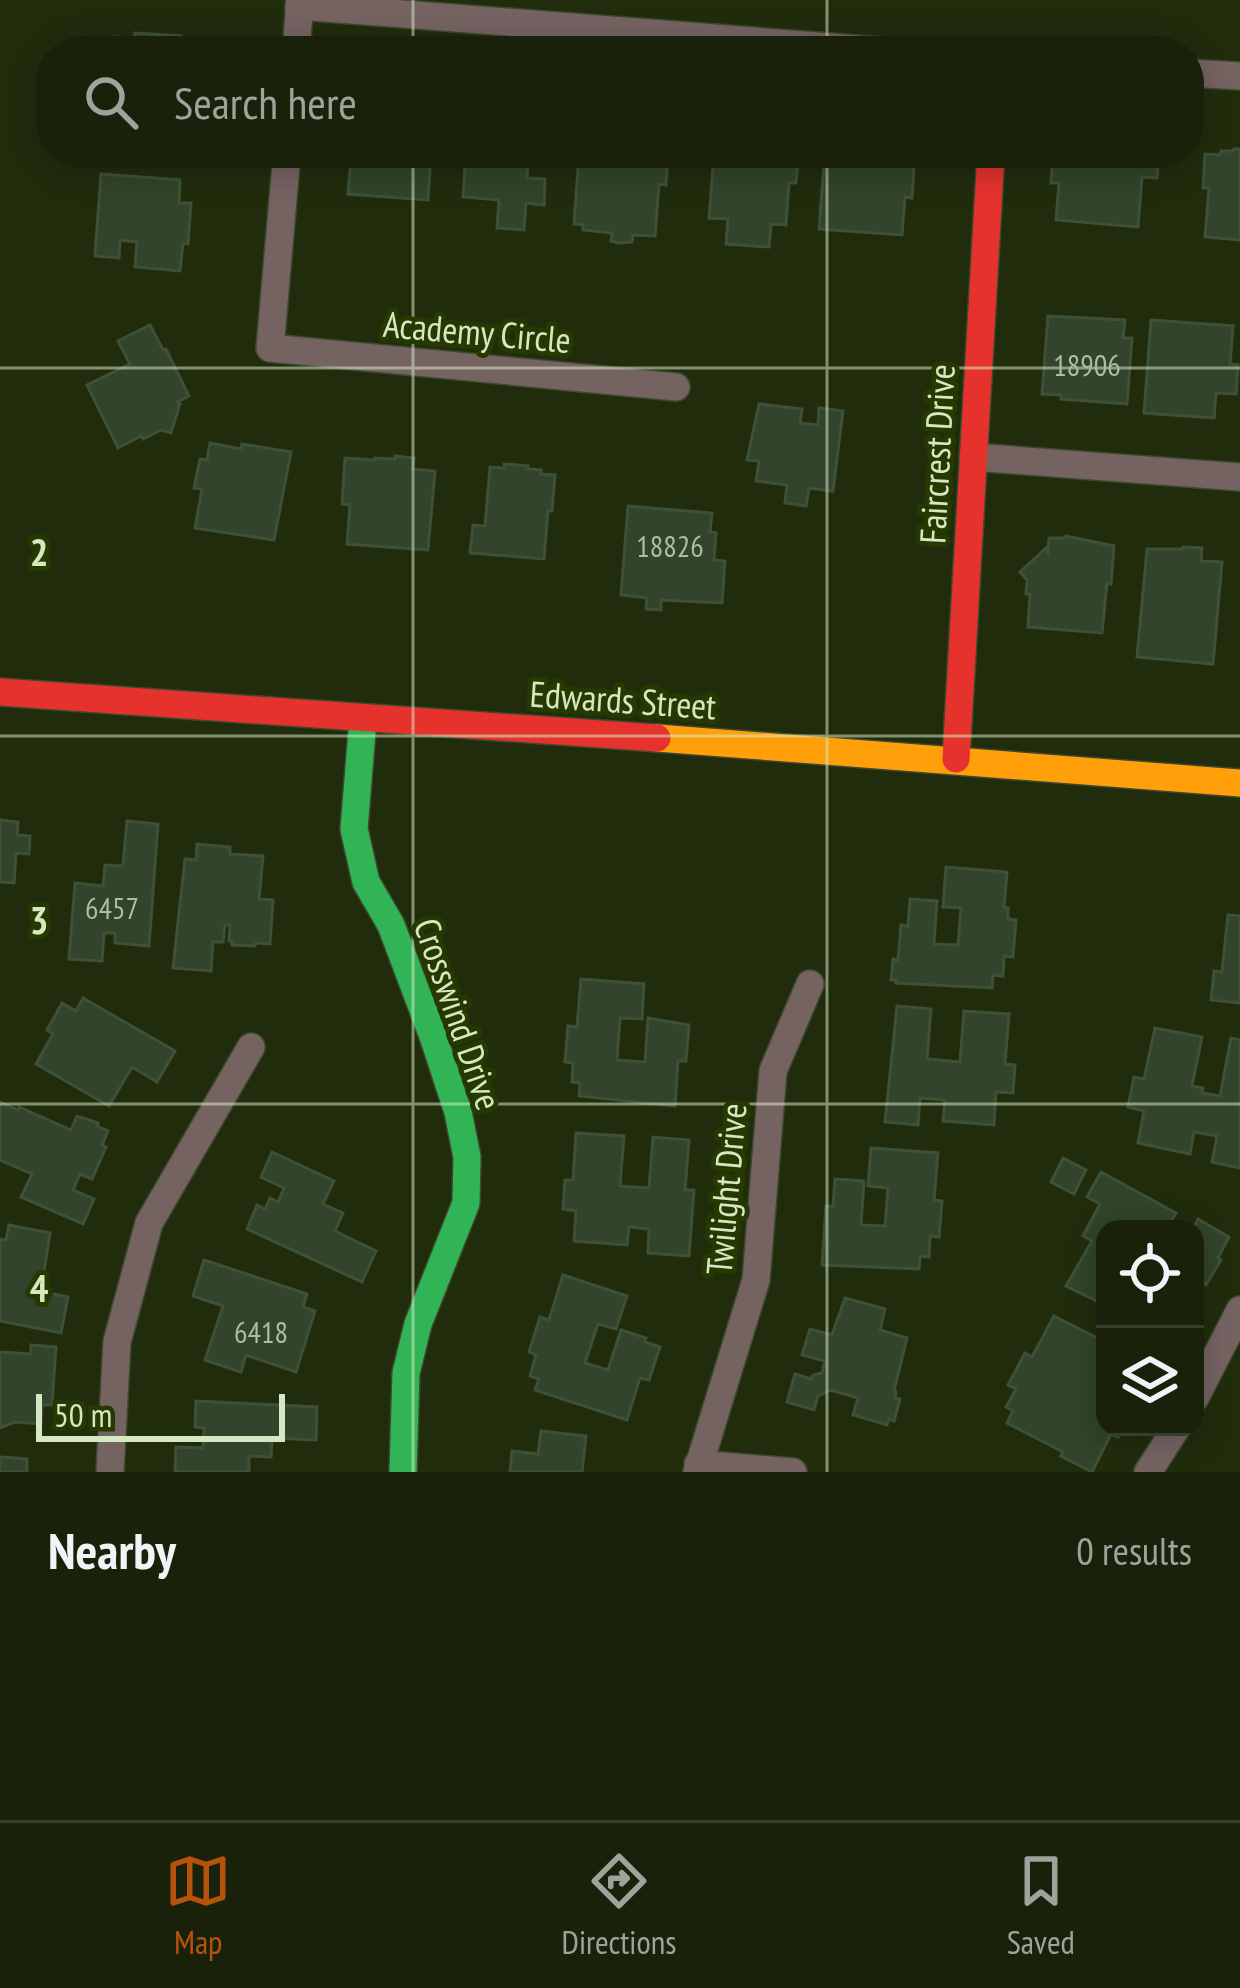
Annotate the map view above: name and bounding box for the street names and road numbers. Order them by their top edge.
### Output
street label: Academy Circle [381,300,573,363]
street label: Faircrest Drive [908,363,965,545]
street label: Edwards Street [528,670,718,729]
street label: Crosswind Drive [404,912,513,1116]
street label: Twilight Drive [695,1101,756,1277]

